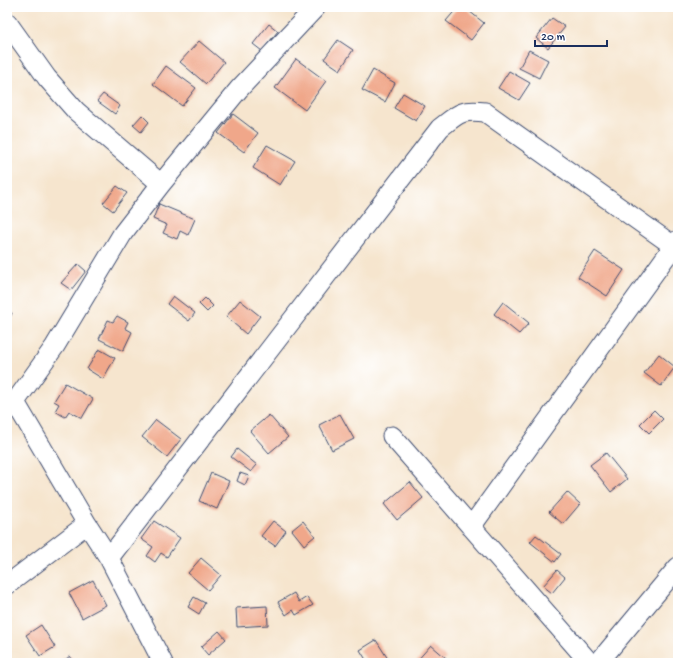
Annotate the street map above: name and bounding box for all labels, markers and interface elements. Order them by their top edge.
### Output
scale bar [535,22,607,48]
text: 20 m [541,31,566,45]

